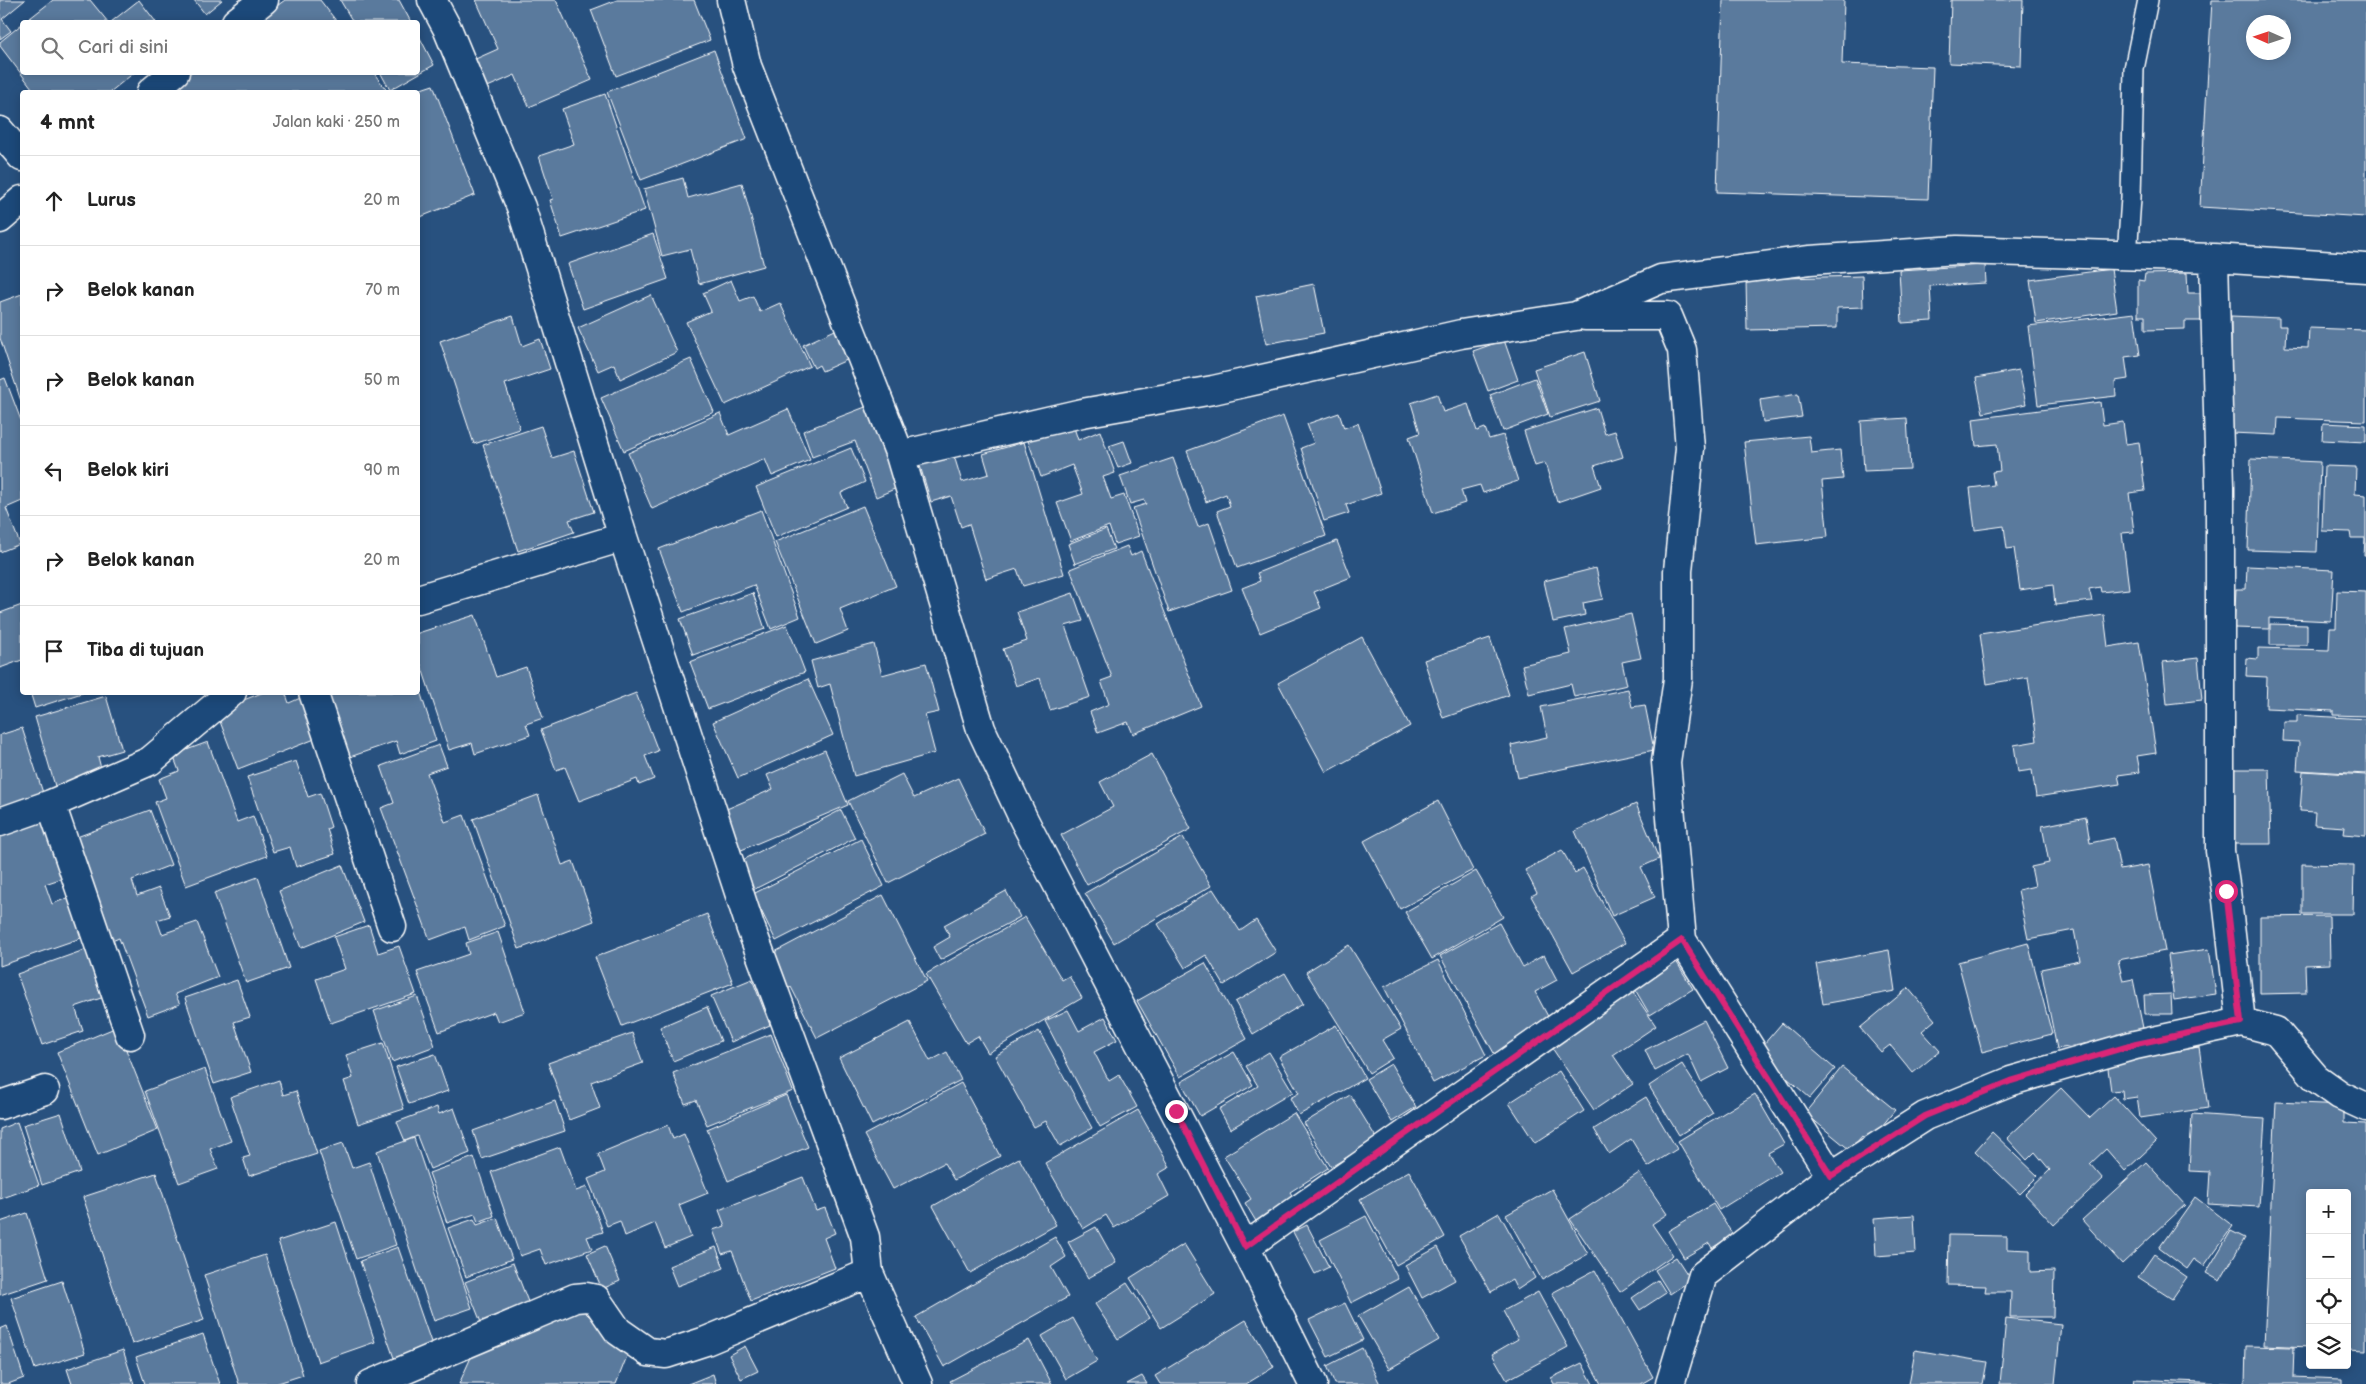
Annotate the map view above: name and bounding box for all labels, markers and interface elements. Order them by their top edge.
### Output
north arrow [2246,15,2291,60]
search box [20,20,420,75]
icon: search [38,34,66,62]
text: Cari di sini [78,36,168,59]
text: 4 mnt [40,110,95,135]
text: Jalan kaki · 250 m [273,113,400,132]
icon: ahead [40,187,68,215]
text: Lurus [87,189,136,212]
text: 20 m [364,191,400,210]
icon: right [40,277,68,305]
text: Belok kanan [87,279,195,302]
text: 70 m [365,281,400,300]
icon: right [40,367,68,395]
text: Belok kanan [87,369,195,392]
text: 50 m [364,371,400,390]
icon: left [40,457,68,485]
text: Belok kiri [87,459,169,482]
text: 90 m [364,461,400,480]
icon: right [40,547,68,575]
text: Belok kanan [87,549,195,572]
text: 20 m [364,551,400,570]
icon: arrive [40,637,68,665]
text: Tiba di tujuan [87,639,204,662]
route start [2215,880,2238,903]
route end [1165,1100,1188,1123]
map controls [2306,1189,2351,1369]
button: + [2306,1189,2351,1234]
button: − [2306,1234,2351,1279]
button: locate [2306,1279,2351,1324]
button: layers [2306,1324,2351,1369]

